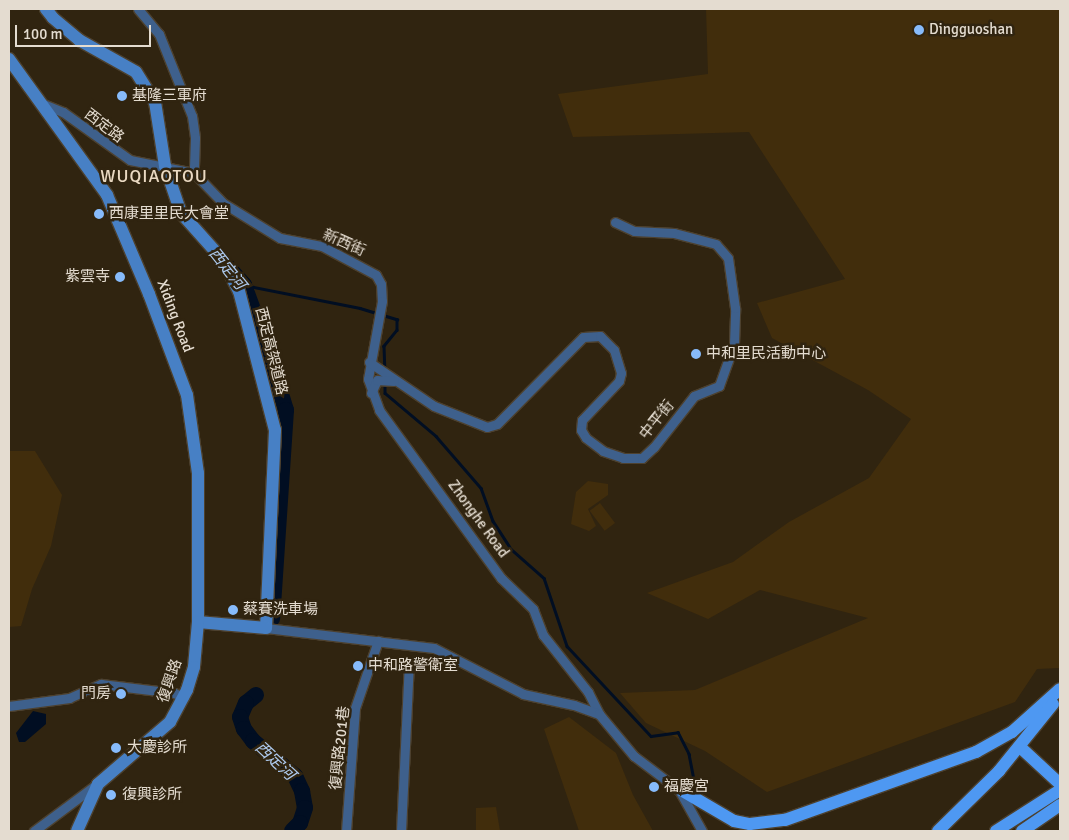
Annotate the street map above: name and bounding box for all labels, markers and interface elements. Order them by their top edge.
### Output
scale bar [18,15,154,47]
place label: Dingguoshan [929,21,1013,39]
marker: Dingguoshan [913,24,925,36]
text: 100 m [23,25,63,43]
place label: 基隆三軍府 [132,87,207,105]
marker: 基隆三軍府 [116,90,128,102]
street label: 西定路 [81,105,127,147]
district label: WUQIAOTOU [99,165,209,187]
place label: 西康里里民大會堂 [109,205,229,223]
marker: 西康里里民大會堂 [93,208,105,220]
street label: 新西街 [320,226,368,260]
water label: 西定河 [204,244,250,294]
place label: 紫雲寺 [65,268,110,286]
marker: 紫雲寺 [114,271,126,283]
street label: Xiding Road [153,277,197,355]
street label: 西定高架道路 [251,305,291,397]
place label: 中和里民活動中心 [706,345,826,363]
marker: 中和里民活動中心 [690,348,702,360]
street label: 中平街 [636,397,678,443]
street label: Zhonghe Road [444,477,512,561]
place label: 蔡賽洗車場 [243,601,318,619]
marker: 蔡賽洗車場 [227,604,239,616]
street label: 復興路 [154,657,186,705]
place label: 中和路警衛室 [368,657,458,675]
marker: 中和路警衛室 [352,660,364,672]
place label: 門房 [81,685,111,703]
marker: 門房 [115,688,127,700]
street label: 復興路201巷 [327,705,353,791]
water label: 西定河 [251,738,299,784]
place label: 大慶診所 [127,739,187,757]
marker: 大慶診所 [109,741,123,755]
place label: 福慶宮 [664,778,709,796]
marker: 福慶宮 [648,781,660,793]
place label: 復興診所 [122,786,182,804]
marker: 復興診所 [104,788,118,802]

